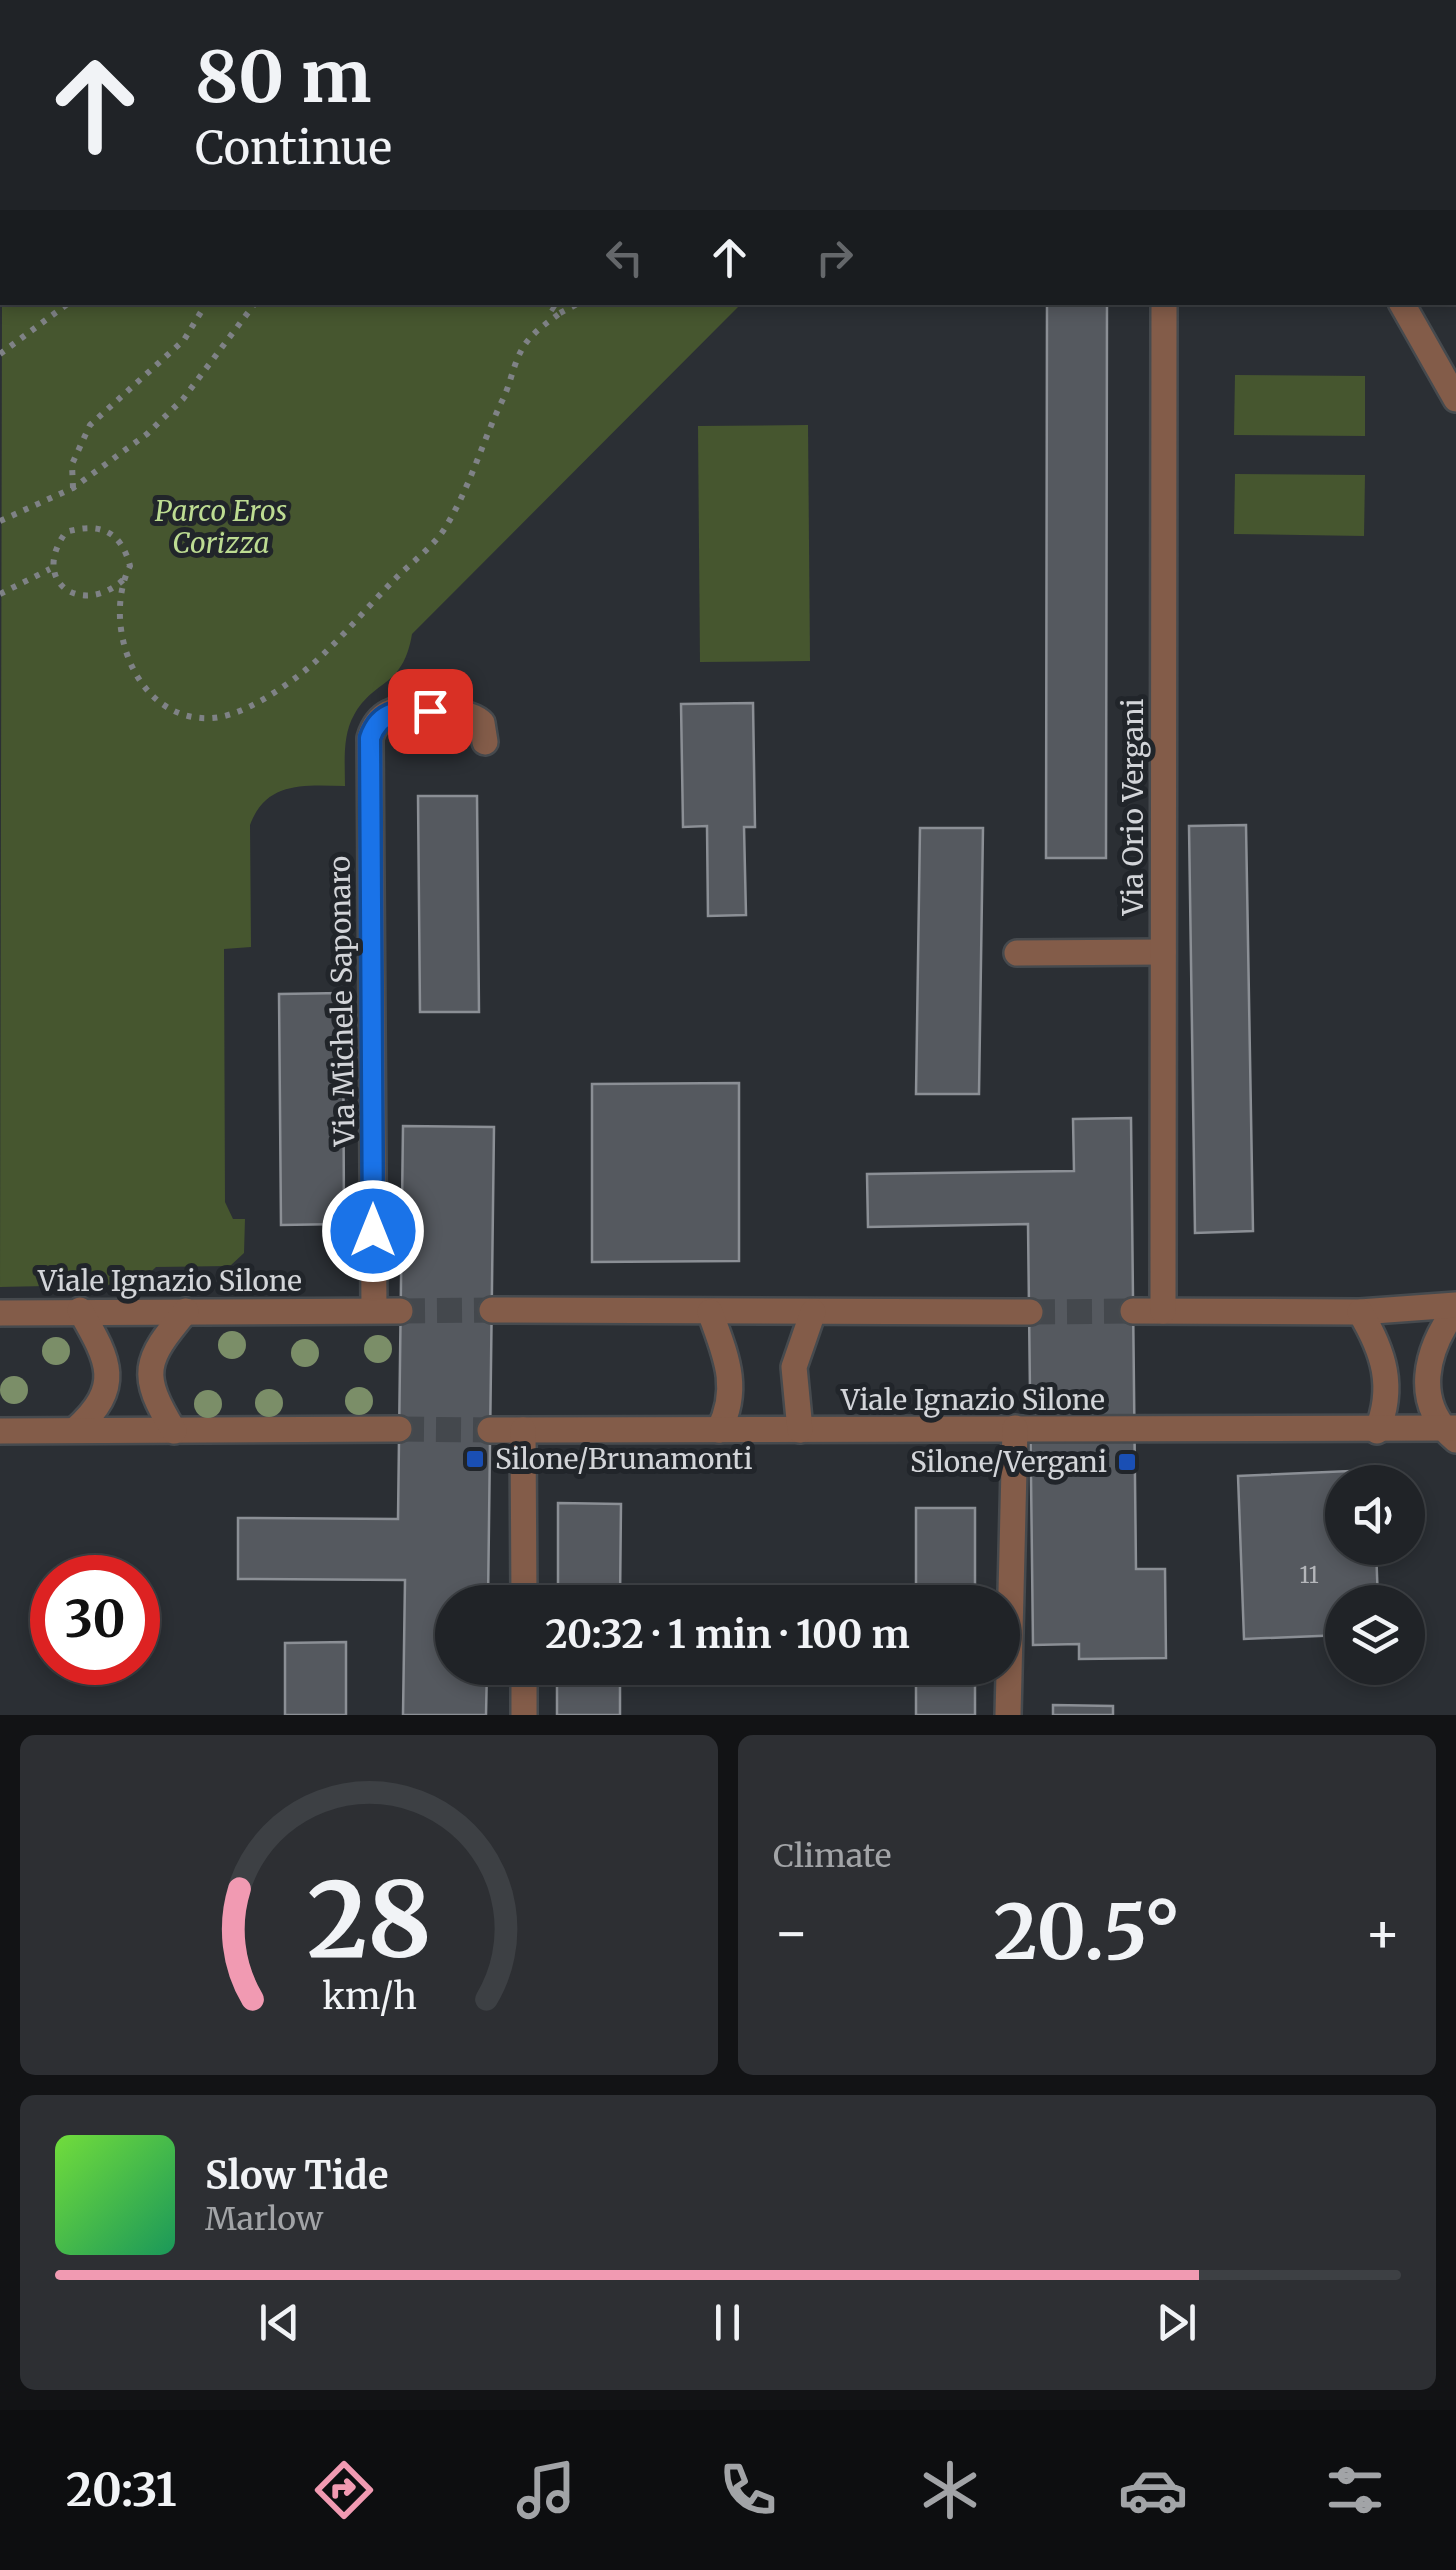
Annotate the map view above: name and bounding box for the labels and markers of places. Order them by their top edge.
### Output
pin [388,669,473,754]
place label: Silone/Brunamonti [495,1441,753,1477]
place label: Silone/Vergani [910,1444,1107,1480]
marker: Silone/Brunamonti [464,1448,486,1470]
marker: Silone/Vergani [1116,1451,1138,1473]

